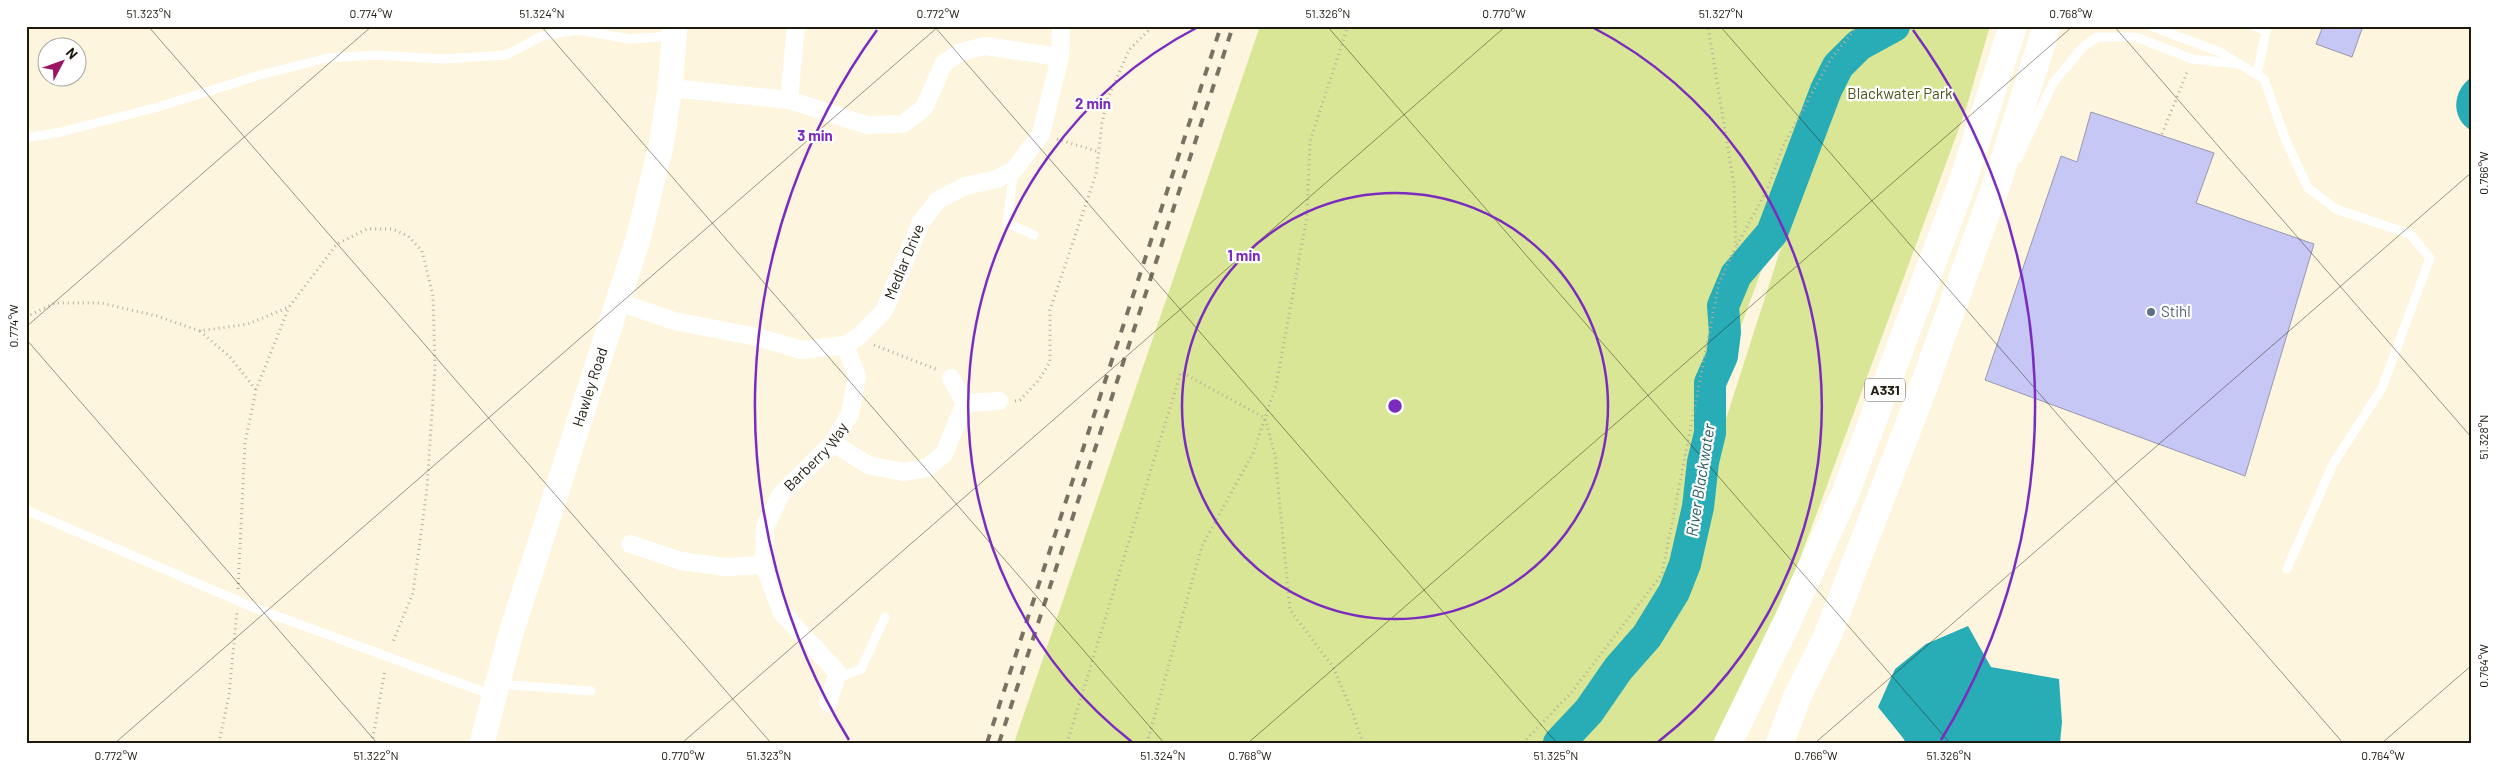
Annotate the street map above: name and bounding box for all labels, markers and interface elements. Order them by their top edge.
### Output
text: 51.323°N [127,6,171,20]
text: 0.774°W [349,6,393,20]
text: 51.324°N [519,6,565,20]
text: 0.772°W [916,6,960,20]
text: 51.326°N [1306,6,1350,20]
text: 0.770°W [1482,6,1526,20]
text: 51.327°N [1699,6,1743,20]
text: 0.768°W [2049,6,2093,20]
north arrow [38,38,88,88]
text: N [63,44,82,62]
park label: Blackwater Park [1847,84,1953,102]
text: 2 min [1075,94,1111,112]
text: 3 min [797,126,833,144]
text: 0.766°W [2476,151,2490,195]
street label: Medlar Drive [880,221,927,302]
text: 1 min [1228,246,1260,264]
place label: Stihl [2161,302,2191,320]
text: 0.774°W [6,304,20,348]
marker: Stihl [2145,306,2157,318]
street label: Hawley Road [568,345,611,429]
road number: A331 [1865,378,1905,402]
centre of rings [1386,397,1404,415]
text: 51.328°N [2476,415,2490,459]
street label: Barberry Way [780,419,851,494]
water label: River Blackwater [1681,421,1718,538]
text: 0.764°W [2476,644,2490,688]
text: 0.772°W [94,748,138,762]
text: 51.322°N [353,748,399,762]
text: 0.770°W [661,748,705,762]
text: 51.323°N [747,748,791,762]
text: 51.324°N [1140,748,1186,762]
text: 0.768°W [1228,748,1272,762]
text: 51.325°N [1534,748,1578,762]
text: 0.766°W [1794,748,1838,762]
text: 51.326°N [1927,748,1971,762]
text: 0.764°W [2361,748,2405,762]

